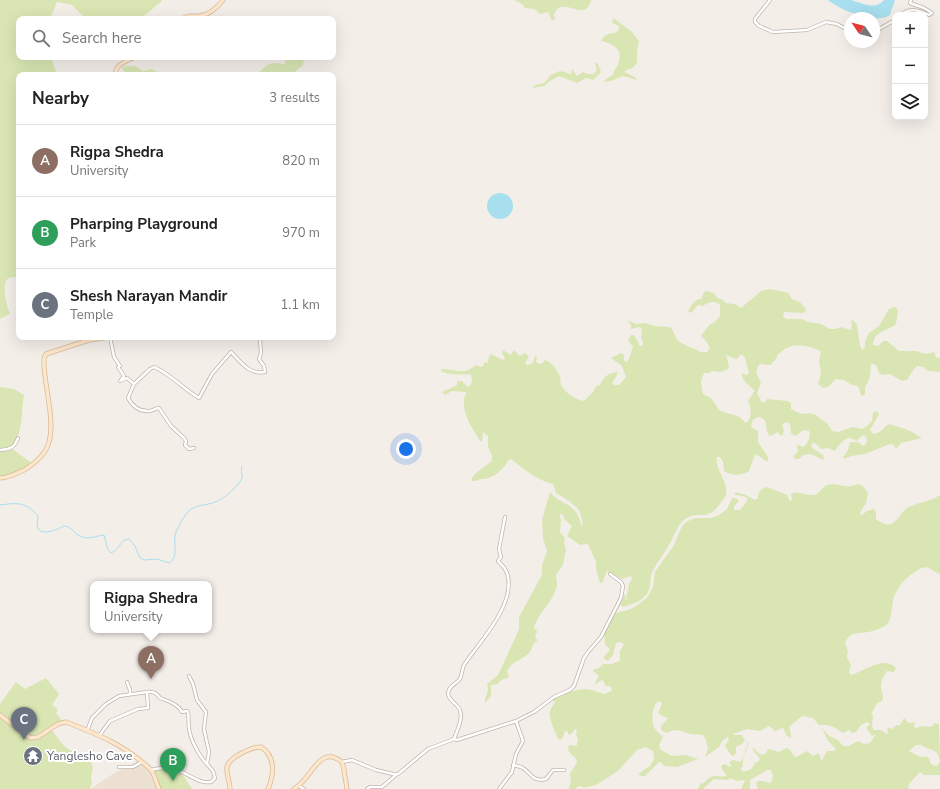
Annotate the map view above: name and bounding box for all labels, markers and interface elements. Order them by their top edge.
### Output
north arrow [844,12,880,48]
map controls [892,12,928,120]
button: + [892,12,928,48]
search box [16,16,336,60]
icon: search [30,27,52,49]
text: Search here [62,28,142,48]
button: − [892,48,928,84]
button: layers [892,84,928,120]
text: Nearby [32,87,89,110]
text: 3 results [269,89,320,107]
text: Rigpa Shedra [70,142,164,162]
text: A [40,152,50,170]
text: 820 m [282,152,320,170]
text: University [70,162,129,180]
text: Pharping Playground [70,214,218,234]
text: B [41,224,49,242]
text: 970 m [282,224,320,242]
text: Park [70,234,96,252]
text: Shesh Narayan Mandir [70,286,227,306]
text: C [41,296,49,314]
text: 1.1 km [280,296,320,314]
text: Temple [70,306,113,324]
your location [396,439,416,459]
popup [90,581,212,633]
text: Rigpa Shedra [104,588,198,608]
text: University [104,608,163,626]
pin: A [138,646,164,679]
pin: C [11,707,37,740]
temple icon: Yanglesho Cave [22,745,44,767]
place label: Yanglesho Cave [46,748,132,764]
pin: B [160,748,186,781]

